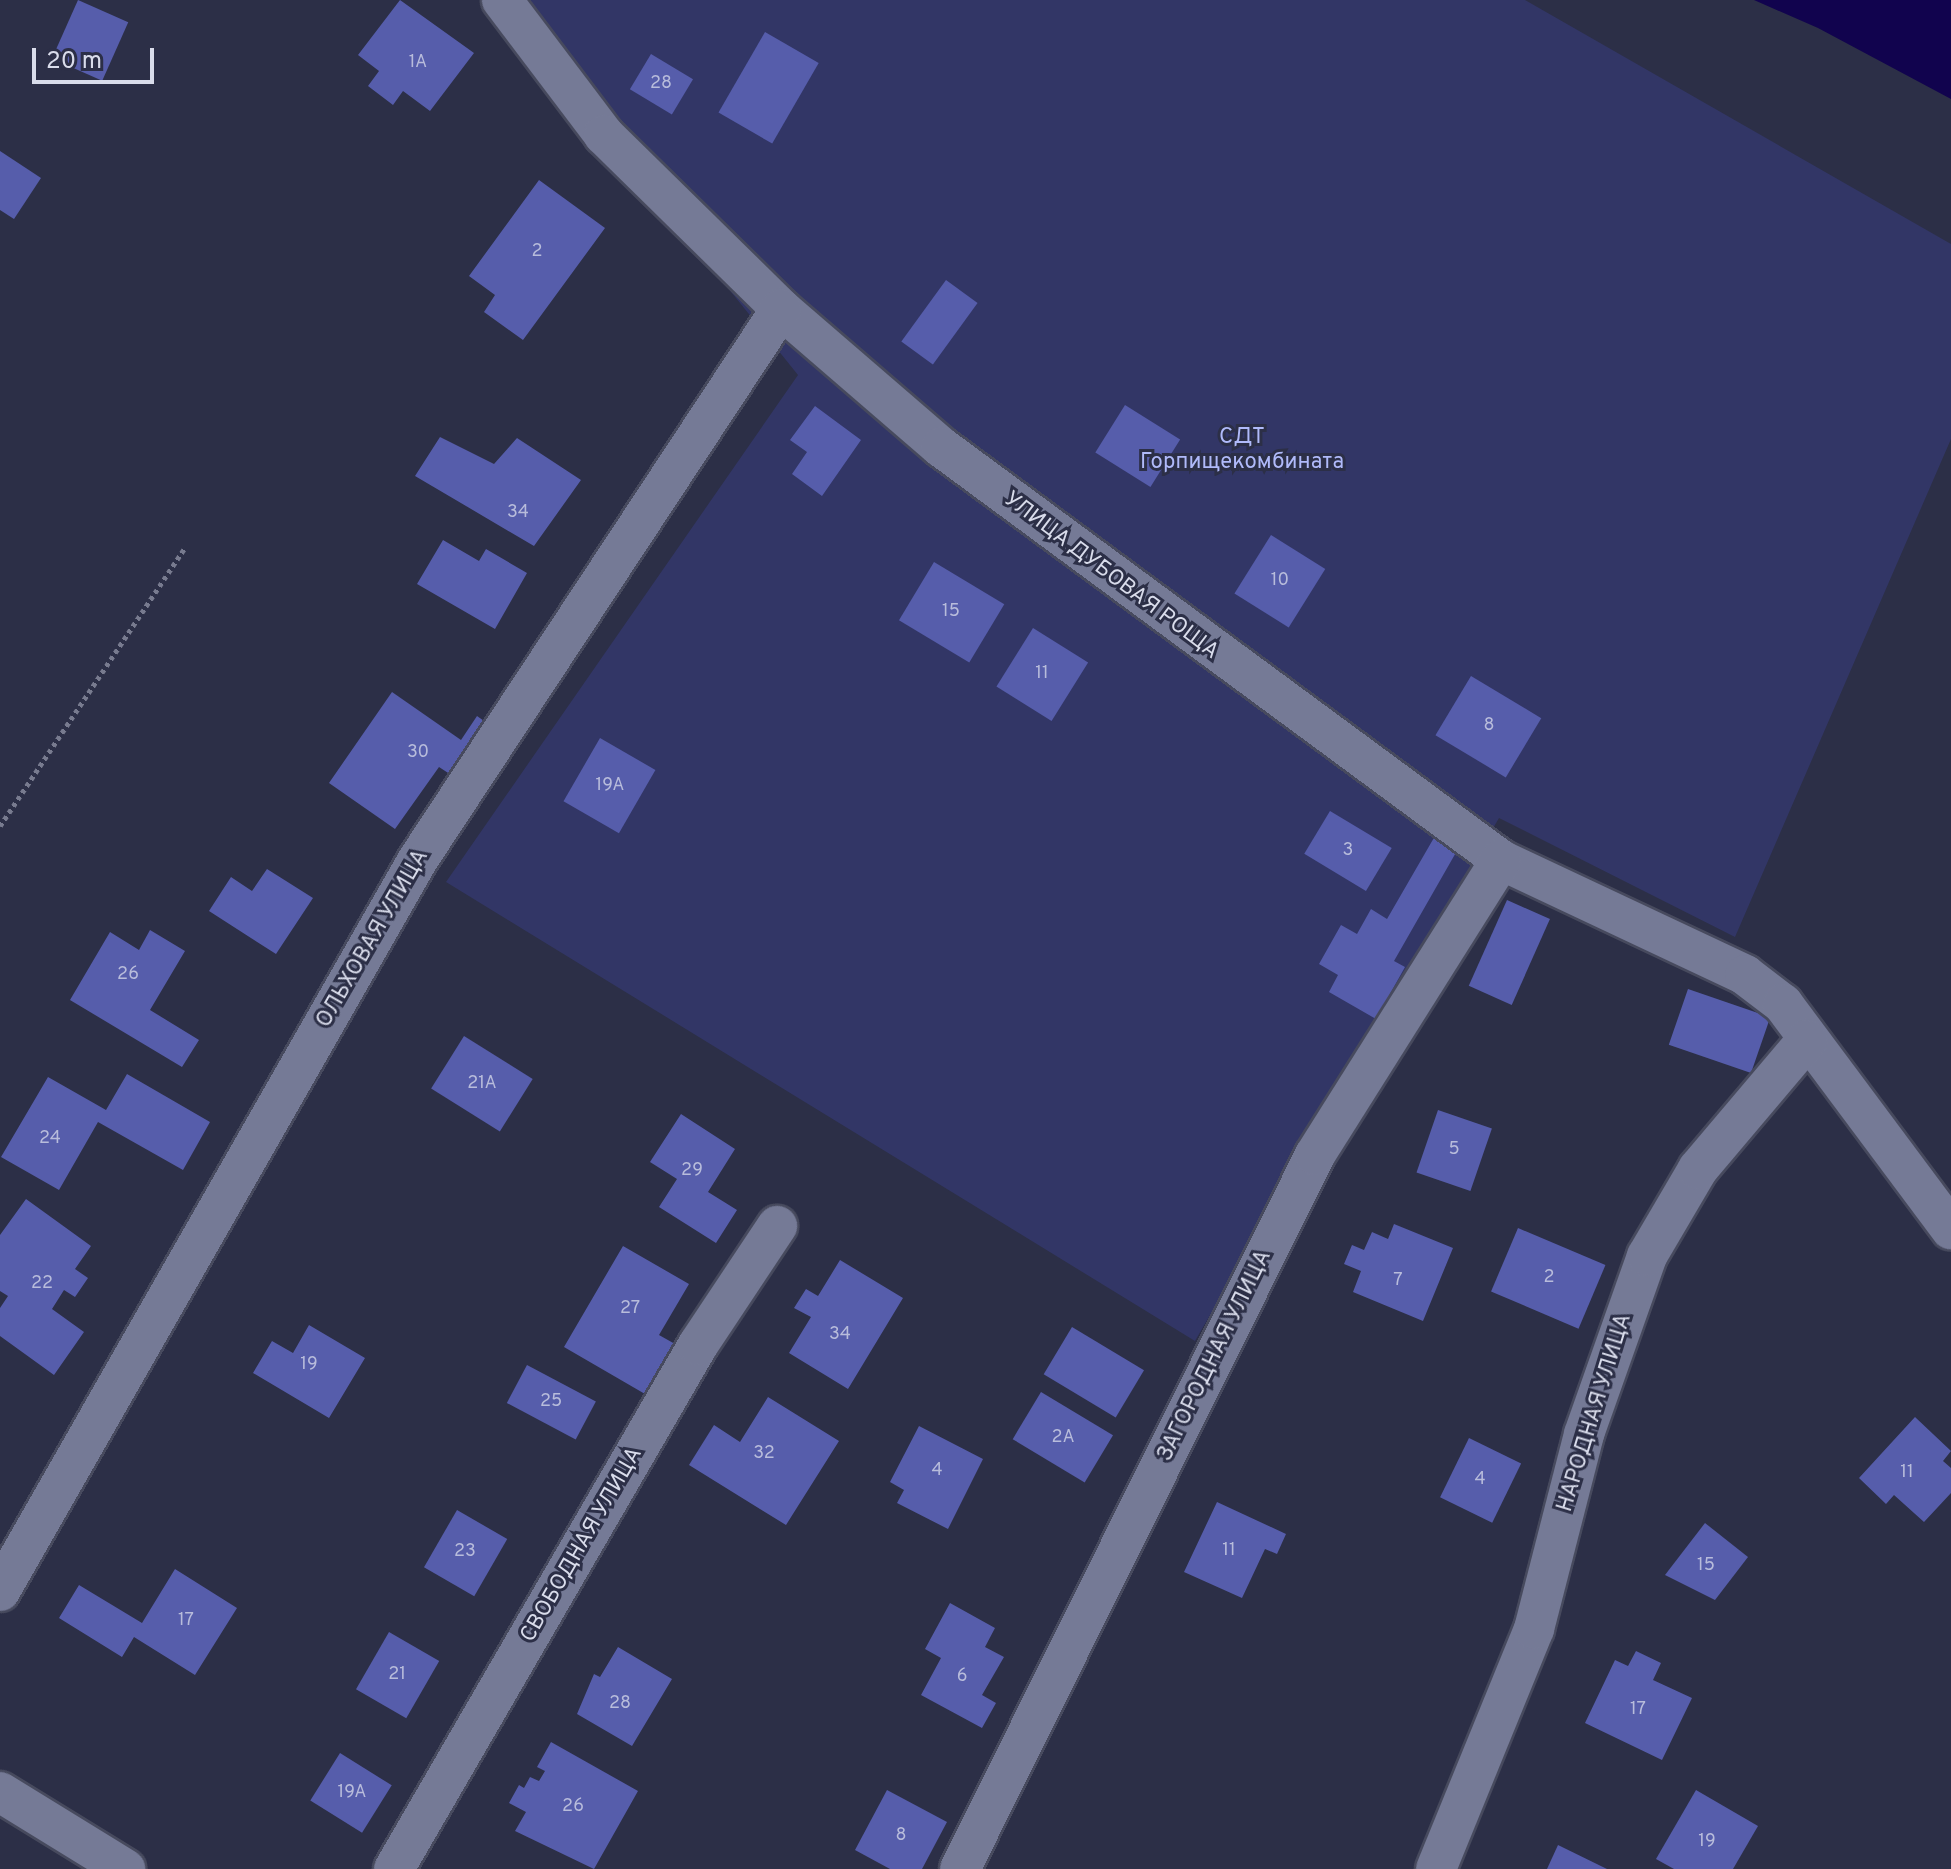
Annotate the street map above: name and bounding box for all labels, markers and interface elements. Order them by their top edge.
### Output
scale bar [36,32,158,82]
text: 20 m [46,47,102,77]
house number: 1А [409,52,427,74]
house number: 28 [650,73,672,95]
house number: 2 [531,241,543,263]
park label: СДТ Горпищекомбината [1140,424,1344,476]
street label: УЛИЦА ДУБОВАЯ РОЩА [998,486,1224,666]
house number: 34 [507,502,529,524]
house number: 10 [1271,570,1289,592]
house number: 15 [942,601,960,623]
house number: 11 [1035,663,1049,685]
house number: 8 [1484,715,1494,737]
house number: 30 [407,742,429,764]
house number: 19А [596,775,624,797]
house number: 3 [1343,840,1353,862]
street label: ОЛЬХОВАЯ УЛИЦА [311,845,435,1033]
house number: 26 [117,964,139,986]
house number: 21А [467,1073,497,1095]
house number: 24 [39,1128,61,1150]
house number: 5 [1448,1139,1460,1161]
house number: 29 [681,1160,703,1182]
street label: ЗАГОРОДНАЯ УЛИЦА [1152,1246,1278,1466]
house number: 2 [1543,1267,1555,1289]
house number: 7 [1393,1270,1403,1292]
house number: 22 [31,1273,53,1295]
house number: 27 [620,1298,640,1320]
street label: НАРОДНАЯ УЛИЦА [1552,1311,1638,1515]
house number: 34 [829,1324,851,1346]
house number: 19 [300,1354,318,1376]
house number: 25 [540,1391,562,1413]
house number: 2А [1051,1427,1075,1449]
street label: СВОБОДНАЯ УЛИЦА [515,1443,649,1647]
house number: 32 [753,1443,775,1465]
house number: 4 [931,1460,943,1482]
house number: 11 [1900,1462,1914,1484]
house number: 4 [1474,1469,1486,1491]
house number: 11 [1222,1540,1236,1562]
house number: 23 [454,1541,476,1563]
house number: 15 [1697,1555,1715,1577]
house number: 17 [178,1610,194,1632]
house number: 21 [388,1664,406,1686]
house number: 6 [957,1666,967,1688]
house number: 28 [609,1693,631,1715]
house number: 17 [1630,1699,1646,1721]
house number: 19А [338,1782,366,1804]
house number: 26 [562,1796,584,1818]
house number: 8 [896,1825,906,1847]
house number: 19 [1698,1831,1716,1853]

